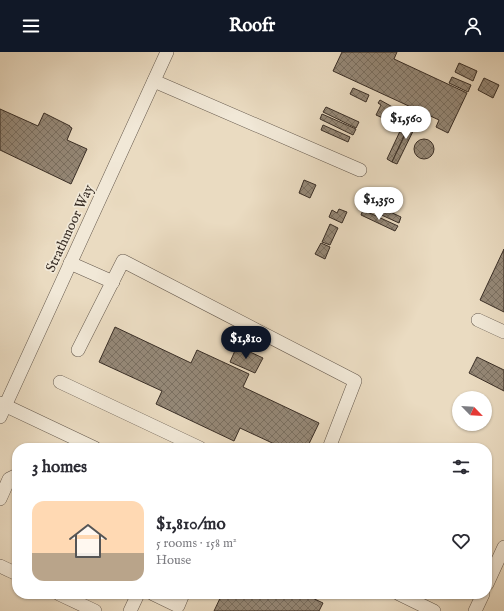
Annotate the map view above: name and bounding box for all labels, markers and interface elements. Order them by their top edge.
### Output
icon: menu [20,15,42,37]
text: Roofr [229,15,275,38]
icon: person [462,15,484,37]
pin: $1,560 [373,106,439,140]
text: $1,560 [390,110,422,127]
street label: Strathmoor Way [42,182,98,275]
pin: $1,350 [346,187,412,221]
text: $1,350 [363,191,395,208]
pin: $1,810 [213,326,279,360]
text: $1,810 [230,330,262,347]
north arrow [452,391,492,431]
map controls [452,391,492,431]
icon: filters [450,456,472,478]
text: 3 homes [32,457,87,478]
text: $1,810/mo [156,514,226,535]
icon: home [64,517,112,565]
icon: heart [450,530,472,552]
text: 5 rooms · 158 m² [156,535,237,552]
text: House [156,552,191,569]

